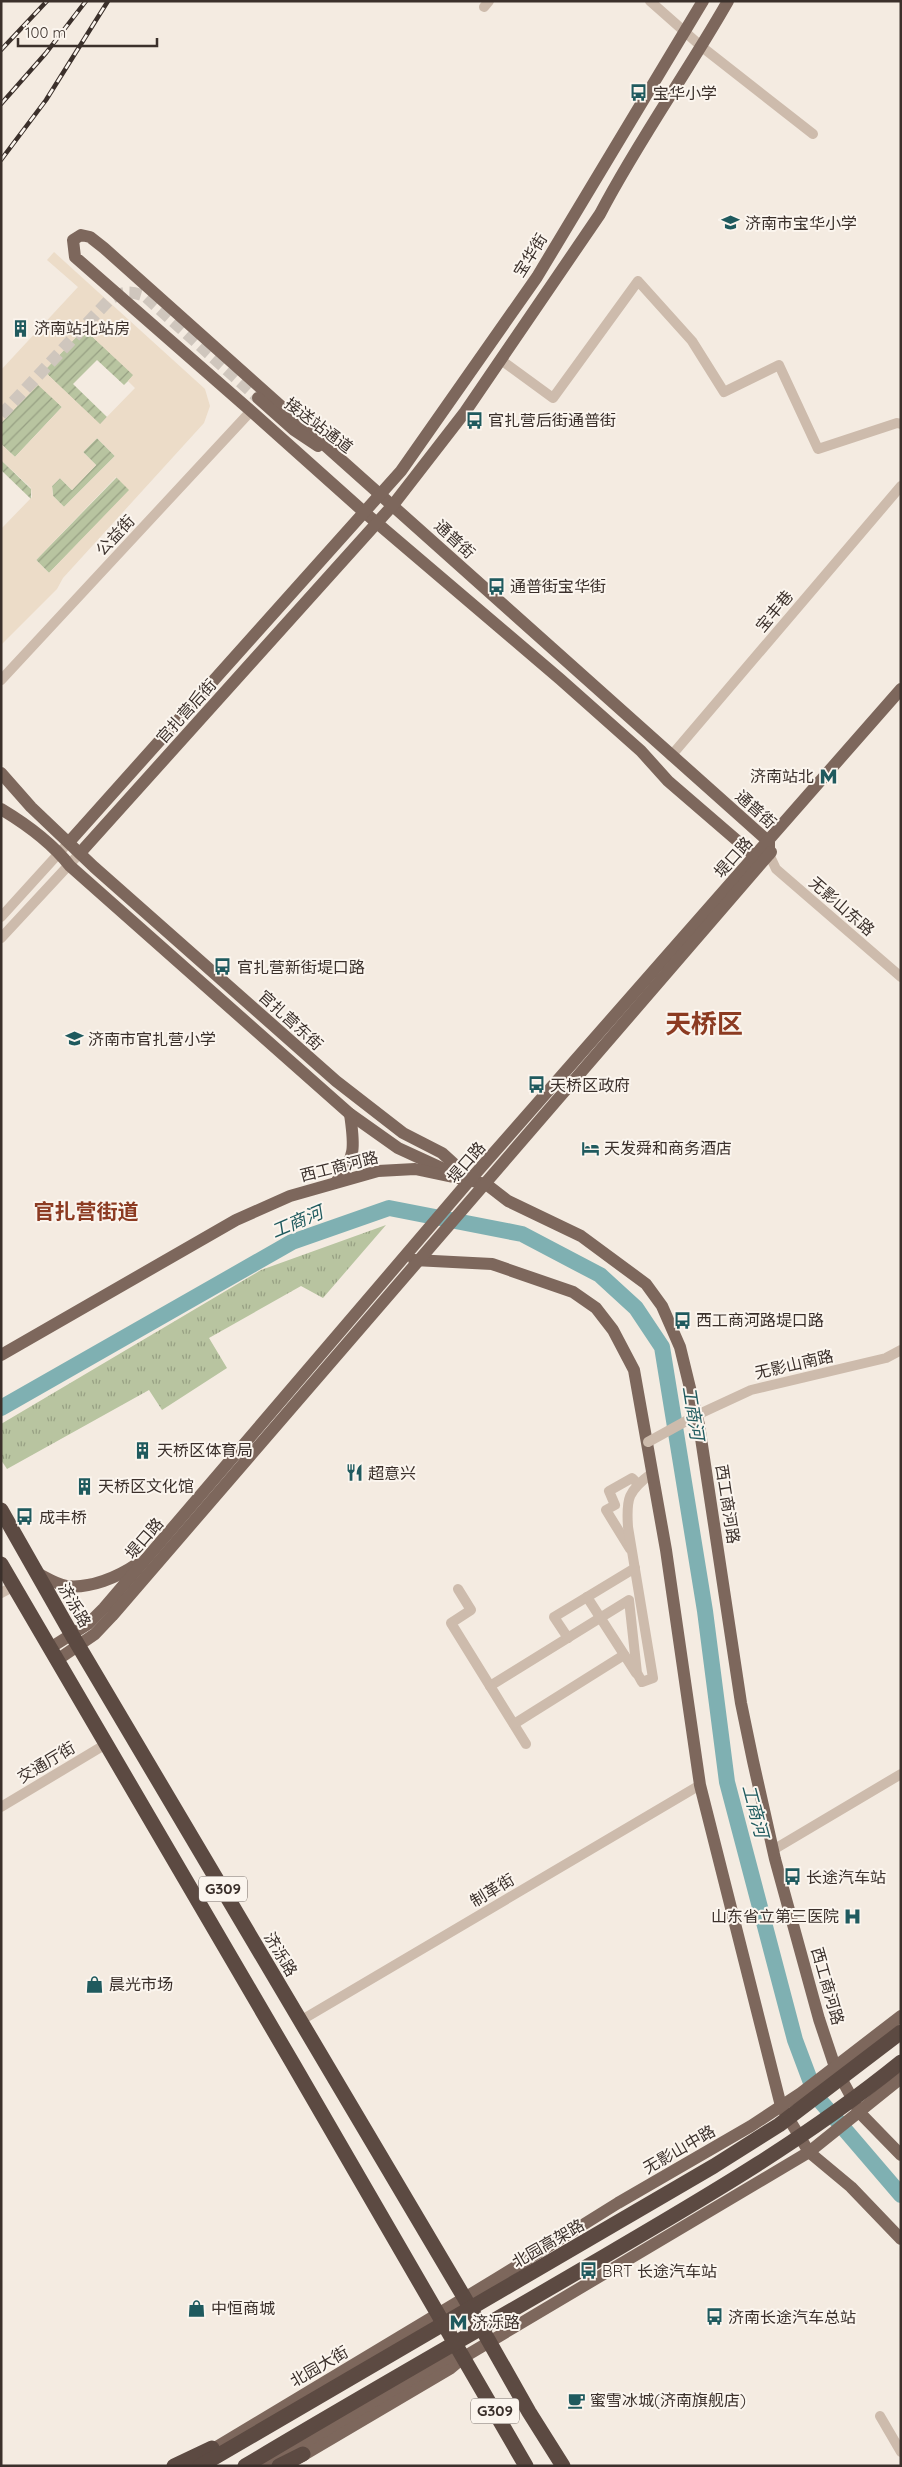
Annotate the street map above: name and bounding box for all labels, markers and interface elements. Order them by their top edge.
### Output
scale bar [18,15,156,47]
text: 100 m [25,23,66,42]
bus stop icon: 宝华小学 [629,83,649,103]
place label: 宝华小学 [653,83,717,103]
school or university icon: 济南市宝华小学 [721,213,741,233]
place label: 济南市宝华小学 [745,213,857,233]
street label: 宝华街 [509,229,551,281]
building icon: 济南站北站房 [10,318,30,338]
place label: 济南站北站房 [34,318,130,338]
street label: 接送站通道 [281,393,357,457]
bus stop icon: 官扎营后街通普街 [464,410,484,430]
place label: 官扎营后街通普街 [488,410,616,430]
street label: 公益街 [91,511,139,559]
street label: 通普街 [431,515,479,563]
bus stop icon: 通普街宝华街 [486,576,506,596]
place label: 通普街宝华街 [510,576,606,596]
street label: 宝丰巷 [751,586,797,636]
street label: 官扎营后街 [152,675,220,747]
place label: 济南站北 [750,766,814,786]
metro station icon: 济南站北 [818,766,838,786]
street label: 通普街 [731,786,781,832]
street label: 堤口路 [710,832,756,882]
street label: 无影山东路 [805,872,879,940]
bus stop icon: 官扎营新街堤口路 [213,957,233,977]
place label: 官扎营新街堤口路 [237,957,365,977]
street label: 官扎营东街 [255,986,327,1054]
district label: 天桥区 [665,1007,743,1040]
school or university icon: 济南市官扎营小学 [64,1029,84,1049]
place label: 济南市官扎营小学 [88,1029,216,1049]
bus stop icon: 天桥区政府 [526,1075,546,1095]
place label: 天桥区政府 [550,1075,630,1095]
street label: 堤口路 [443,1137,489,1187]
hotel icon: 天发舜和商务酒店 [580,1138,600,1158]
place label: 天发舜和商务酒店 [604,1138,732,1158]
street label: 西工商河路 [298,1147,380,1185]
district label: 官扎营街道 [34,1198,139,1224]
water label: 工商河 [267,1199,329,1243]
bus stop icon: 西工商河路堤口路 [672,1310,692,1330]
place label: 西工商河路堤口路 [696,1310,824,1330]
street label: 无影山南路 [753,1345,835,1383]
water label: 工商河 [678,1384,710,1444]
building icon: 天桥区体育局 [133,1440,153,1460]
place label: 天桥区体育局 [157,1440,253,1460]
restaurant icon: 超意兴 [344,1463,364,1483]
place label: 超意兴 [368,1463,416,1483]
street label: 西工商河路 [712,1463,744,1545]
building icon: 天桥区文化馆 [74,1476,94,1496]
place label: 天桥区文化馆 [98,1476,194,1496]
bus stop icon: 成丰桥 [15,1507,35,1527]
place label: 成丰桥 [39,1507,87,1527]
street label: 堤口路 [121,1513,167,1563]
street label: 济泺路 [54,1579,96,1631]
street label: 交通厅街 [13,1737,79,1787]
water label: 工商河 [737,1782,774,1843]
bus stop icon: 长途汽车站 [782,1867,802,1887]
place label: 长途汽车站 [806,1867,886,1887]
street label: 制革街 [466,1869,518,1911]
road number: G309 [199,1876,247,1902]
place label: 山东省立第三医院 [711,1906,839,1926]
hospital icon: 山东省立第三医院 [843,1906,863,1926]
street label: 济泺路 [260,1928,302,1980]
street label: 西工商河路 [807,1945,849,2027]
shop icon: 晨光市场 [85,1974,105,1994]
place label: 晨光市场 [109,1974,173,1994]
street label: 无影山中路 [639,2120,719,2178]
street label: 北园高架路 [508,2214,588,2272]
bus stop icon: BRT 长途汽车站 [578,2261,598,2281]
place label: BRT 长途汽车站 [602,2261,717,2281]
shop icon: 中恒商城 [187,2298,207,2318]
place label: 中恒商城 [211,2298,275,2318]
bus stop icon: 济南长途汽车总站 [704,2307,724,2327]
place label: 济南长途汽车总站 [728,2307,856,2327]
metro station icon: 济泺路 [448,2312,468,2332]
place label: 济泺路 [472,2312,520,2332]
street label: 北园大街 [286,2341,352,2391]
cafe icon: 蜜雪冰城(济南旗舰店) [566,2390,586,2410]
place label: 蜜雪冰城(济南旗舰店) [590,2390,746,2410]
road number: G309 [471,2398,519,2424]

